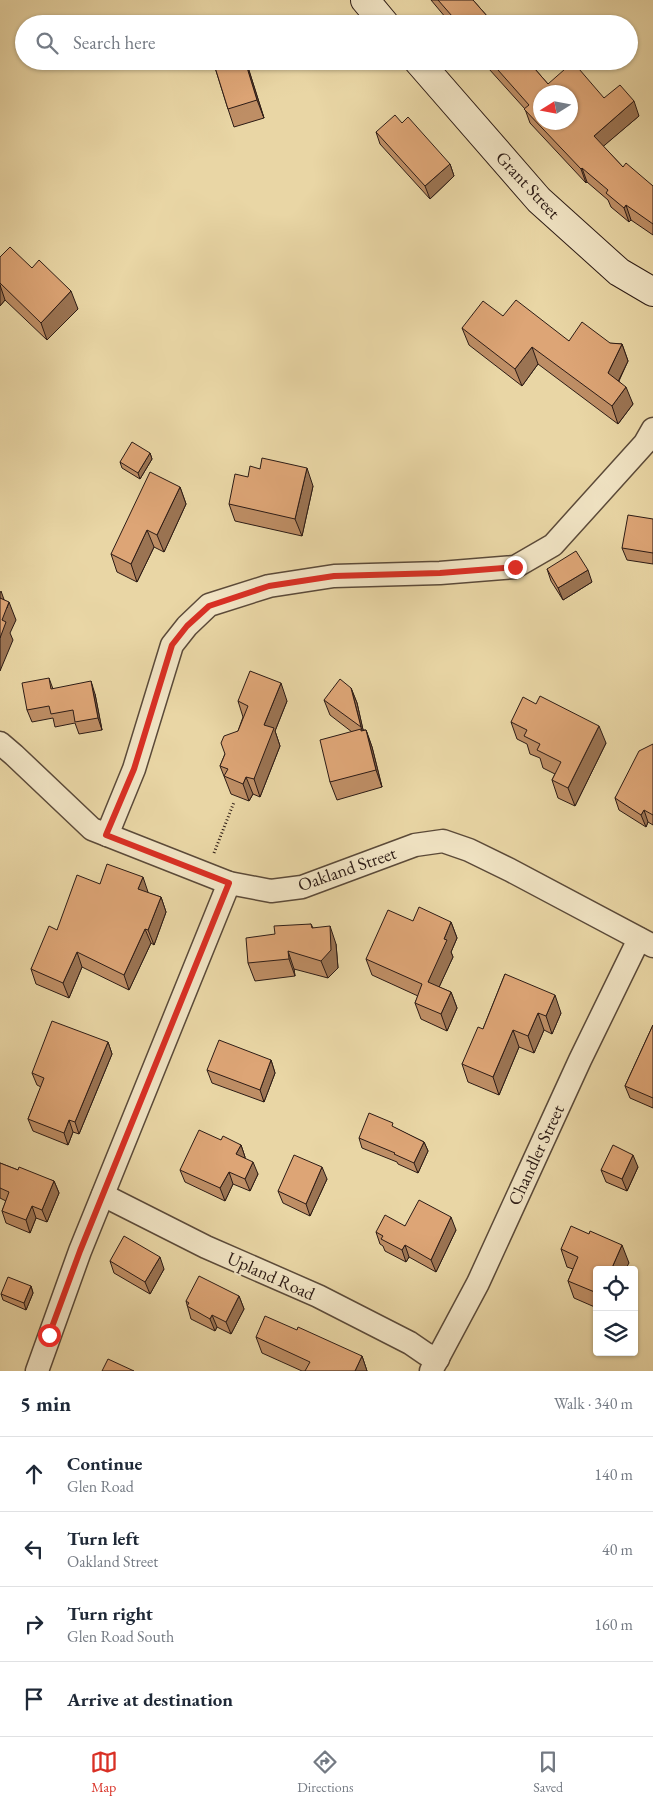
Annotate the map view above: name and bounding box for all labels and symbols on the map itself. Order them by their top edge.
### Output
north arrow [533,85,578,130]
street label: Grant Street [491,146,566,224]
route end [504,556,527,579]
street label: Oakland Street [295,841,399,896]
street label: Chandler Street [502,1101,569,1209]
street label: Upland Road [224,1246,320,1305]
route start [38,1324,61,1347]

